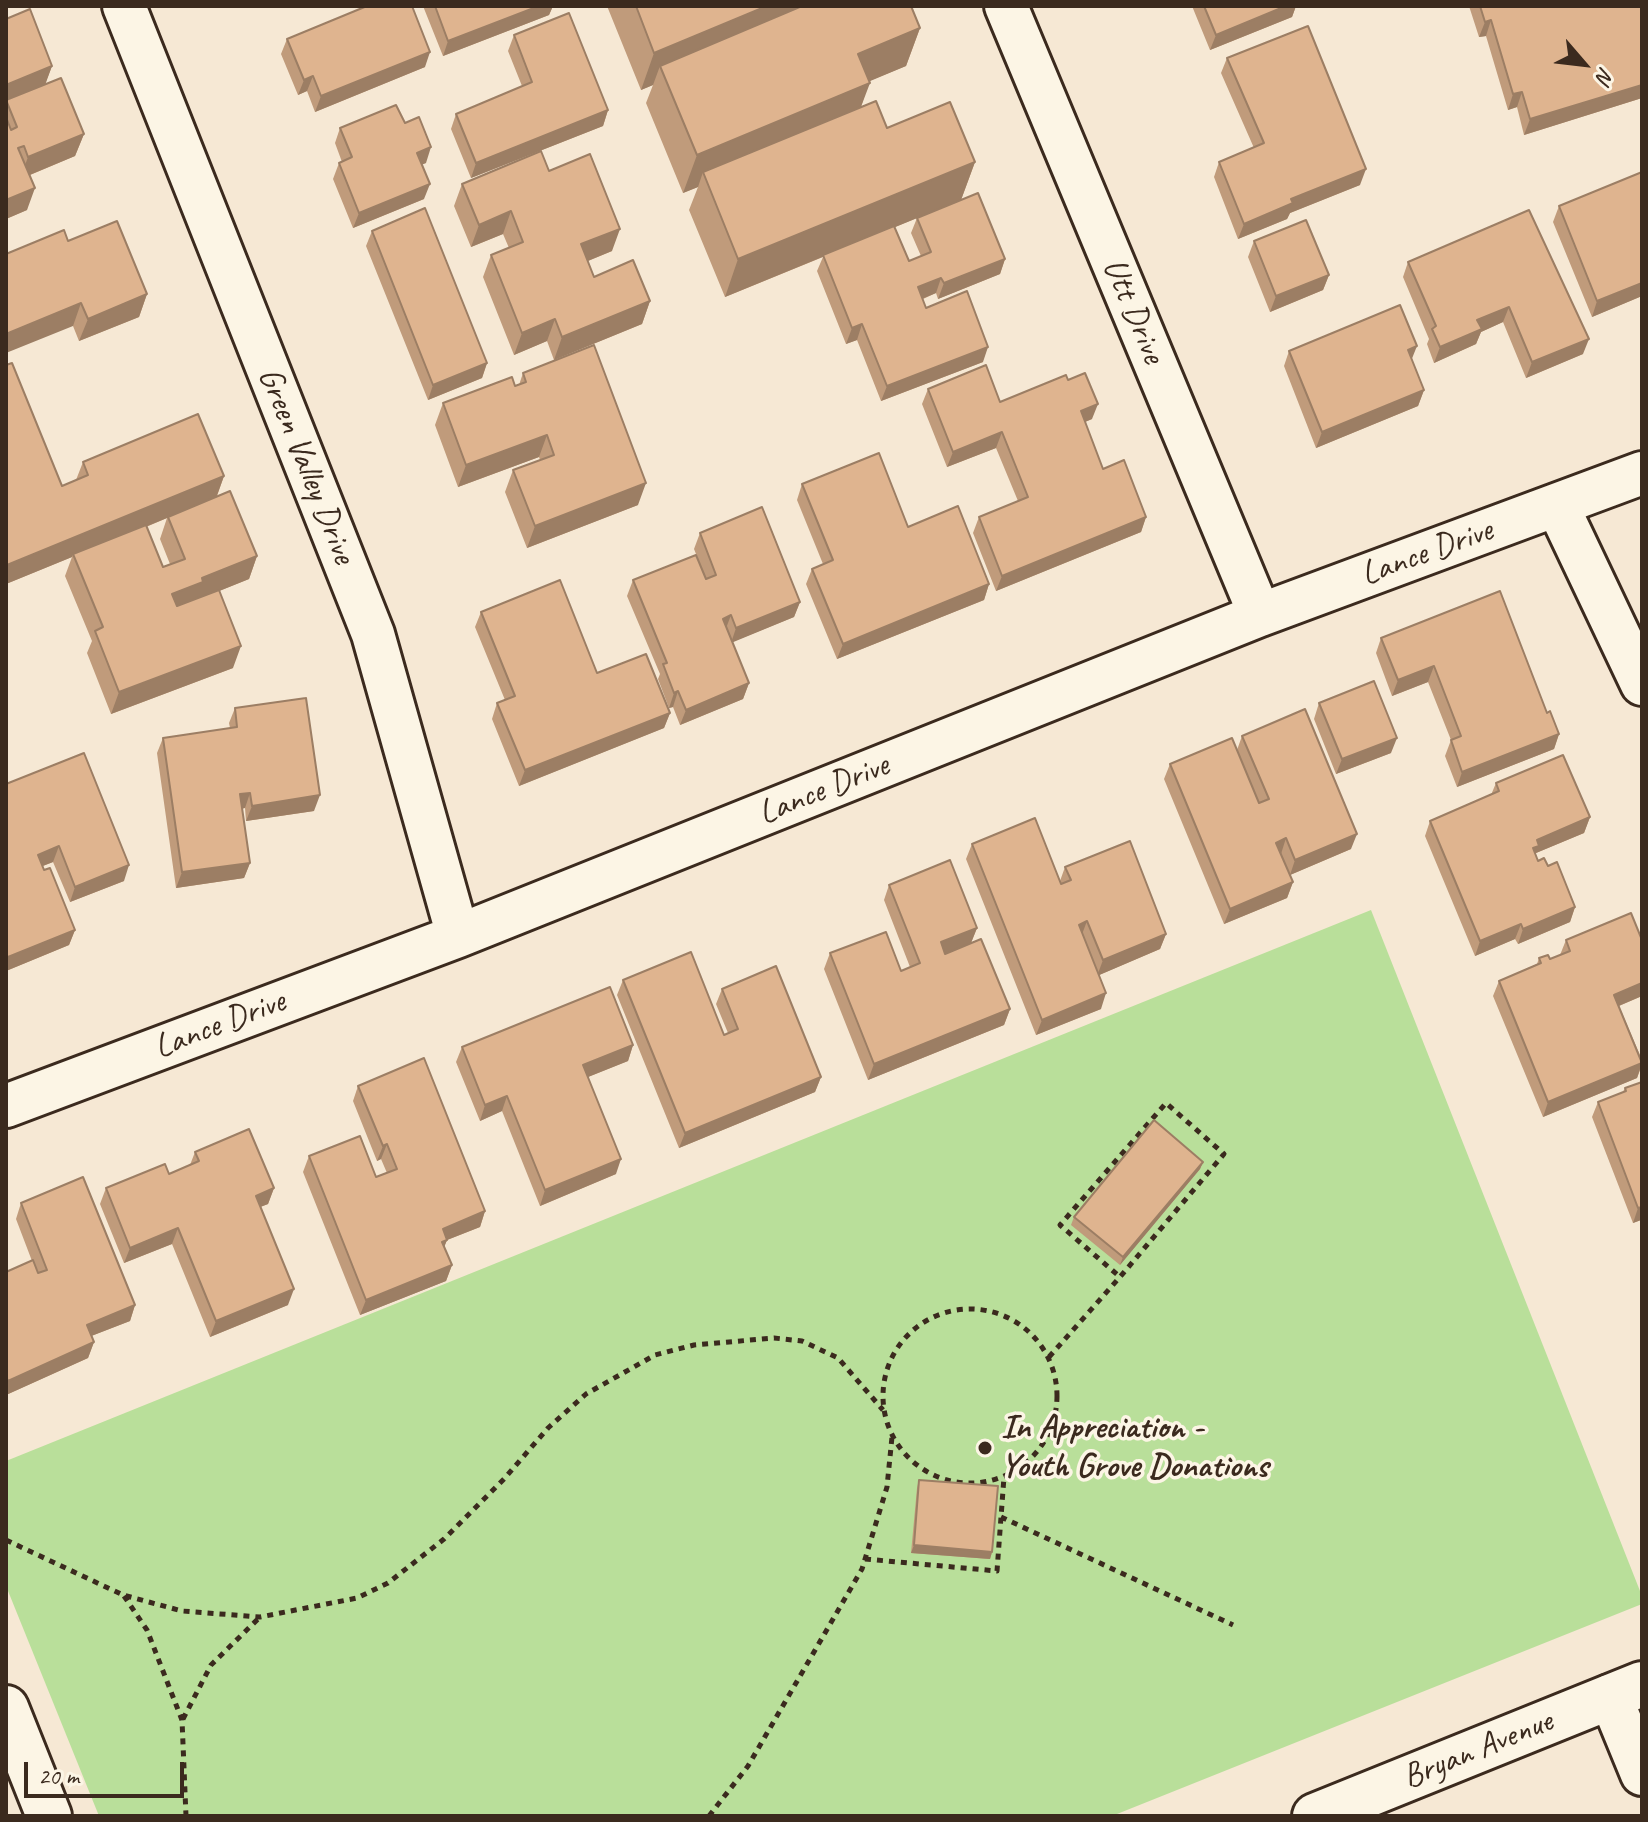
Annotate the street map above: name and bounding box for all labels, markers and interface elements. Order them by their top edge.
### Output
north arrow [1544,24,1624,104]
text: N [1590,63,1621,88]
street label: Utt Drive [1093,252,1173,370]
street label: Green Valley Drive [248,362,364,570]
street label: Lance Drive [1356,510,1498,596]
street label: Lance Drive [753,745,895,835]
street label: Lance Drive [149,981,291,1069]
place label: In Appreciation - Youth Grove Donations [1001,1408,1268,1488]
marker: In Appreciation - Youth Grove Donations [976,1439,994,1457]
street label: Bryan Avenue [1397,1701,1559,1799]
scale bar [28,1746,188,1796]
text: 20 m [38,1761,79,1791]

